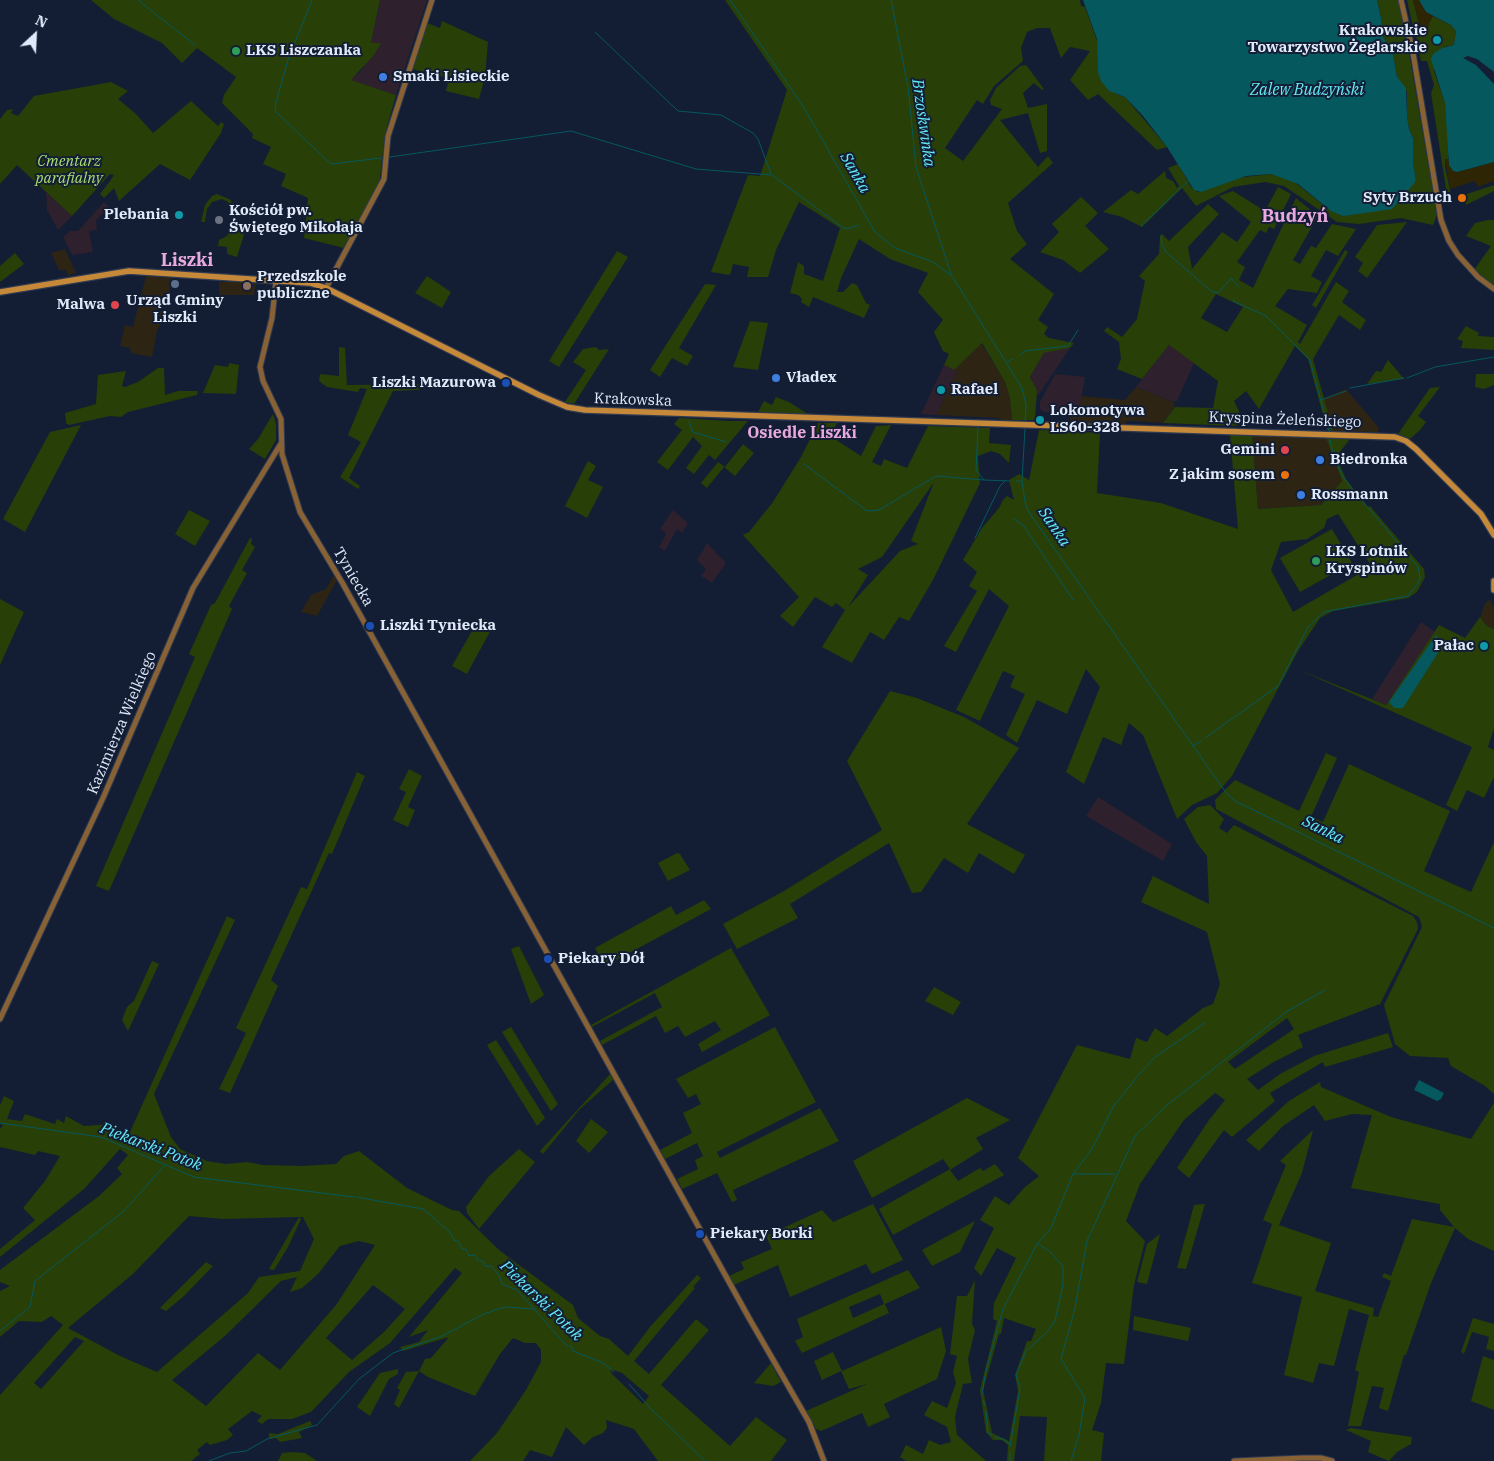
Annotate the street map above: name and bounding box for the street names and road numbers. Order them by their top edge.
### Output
street label: Krakowska [594,390,672,410]
street label: Kryspina Żeleńskiego [1208,408,1362,432]
street label: Tyniecka [329,544,377,610]
street label: Kazimierza Wielkiego [84,649,160,797]

